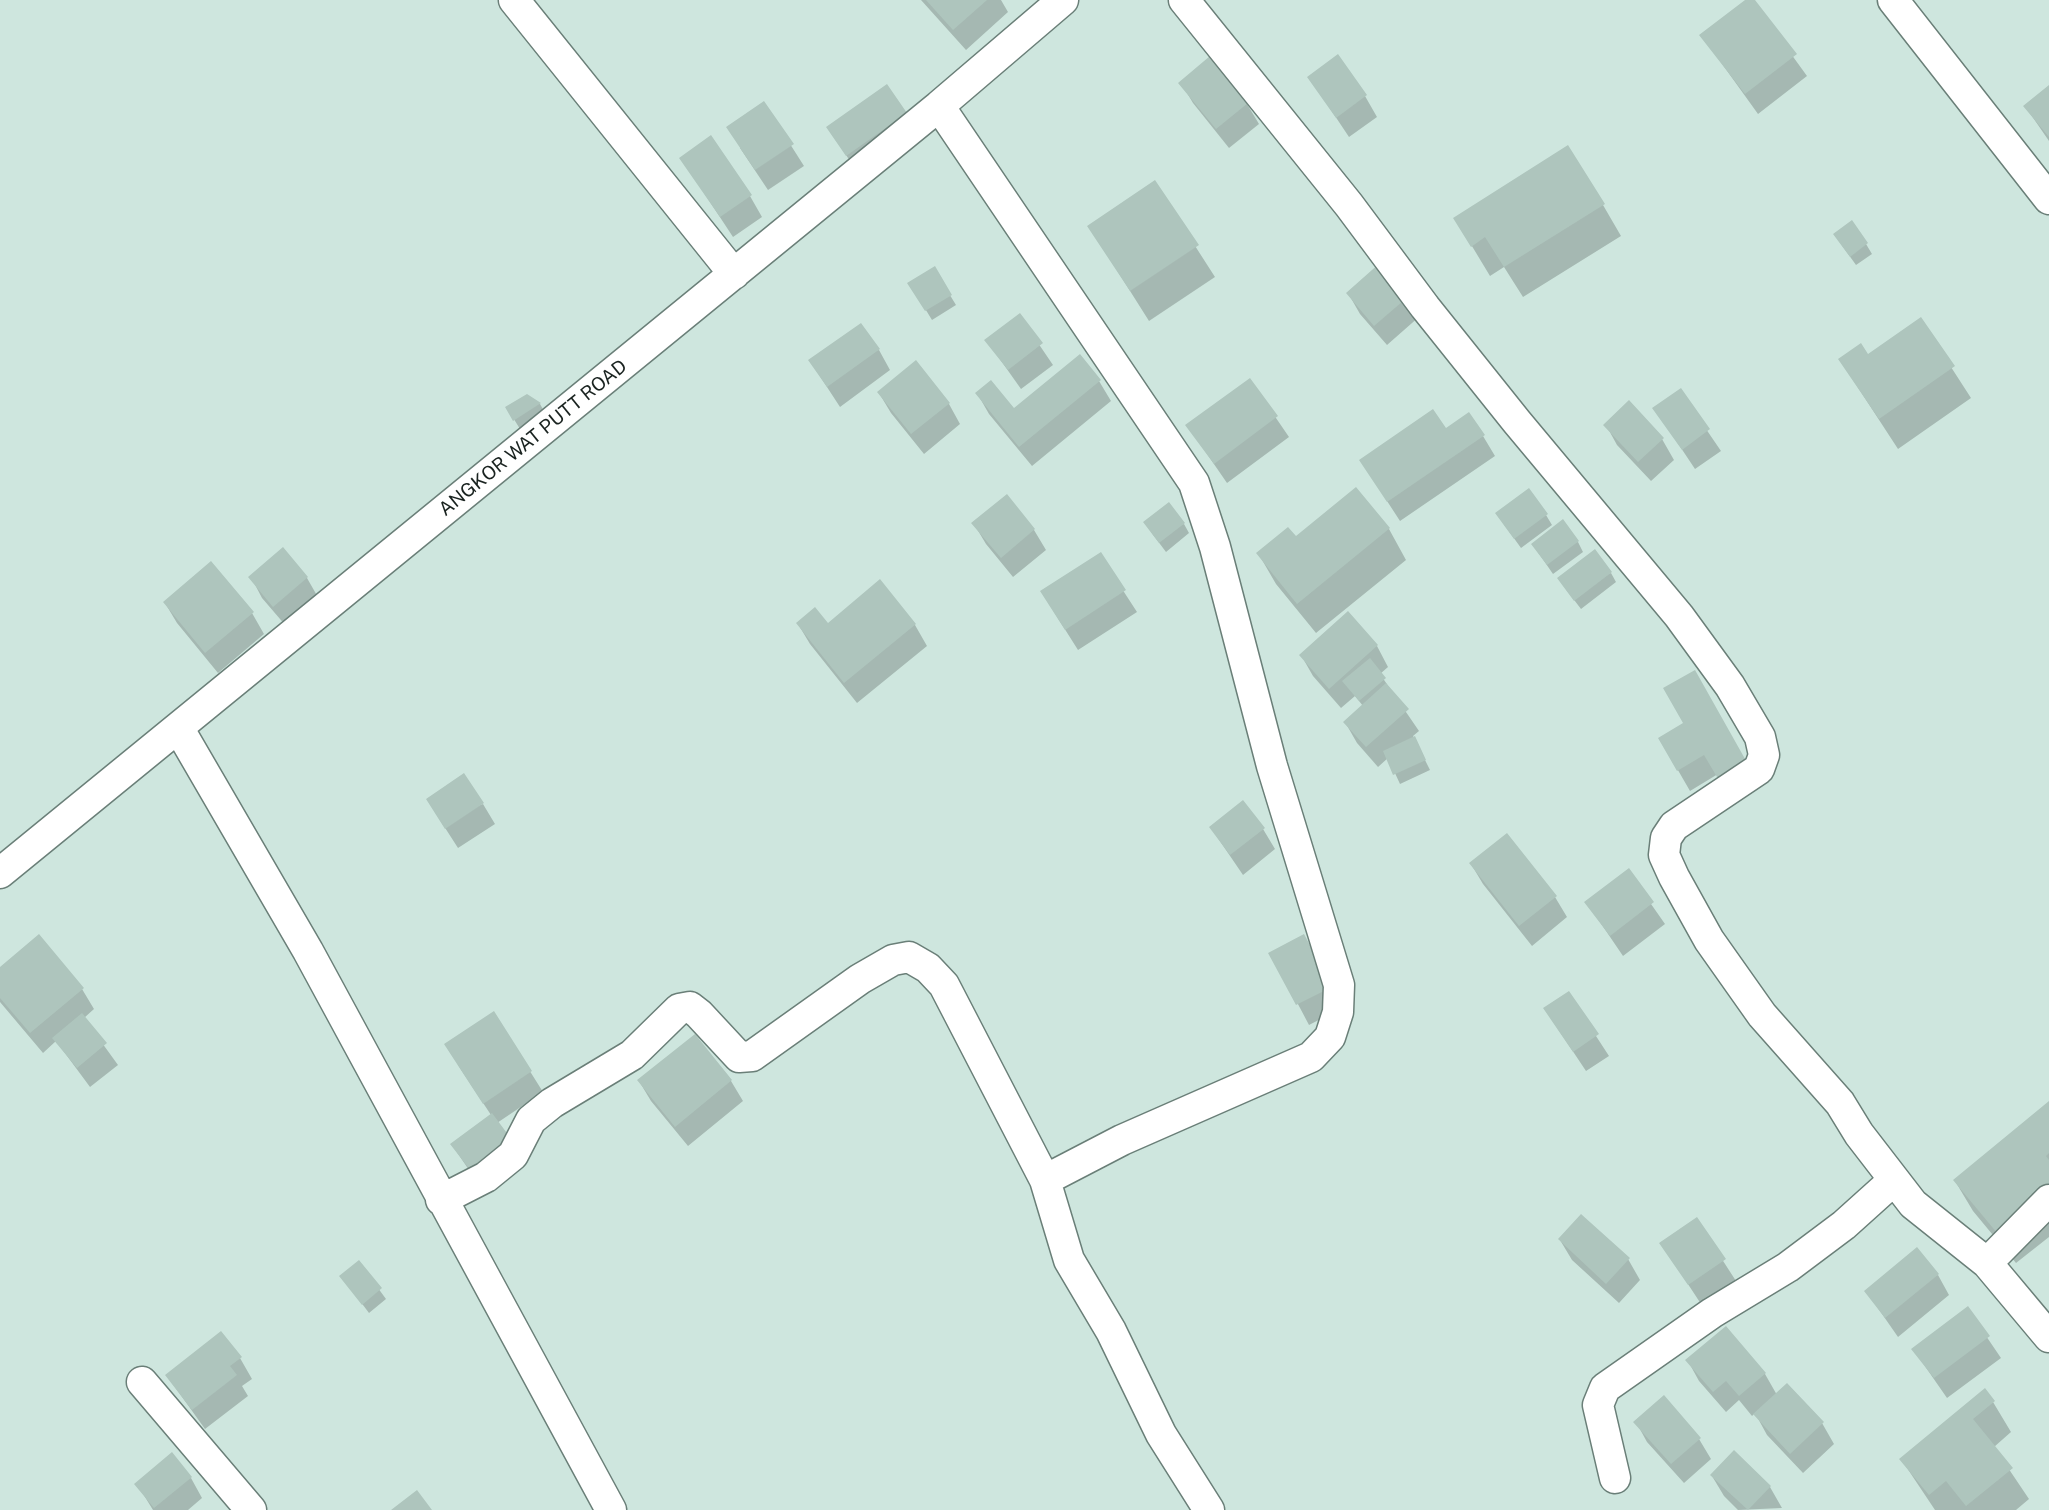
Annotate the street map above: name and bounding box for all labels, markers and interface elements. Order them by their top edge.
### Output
street label: ANGKOR WAT PUTT ROAD [434,355,632,521]

